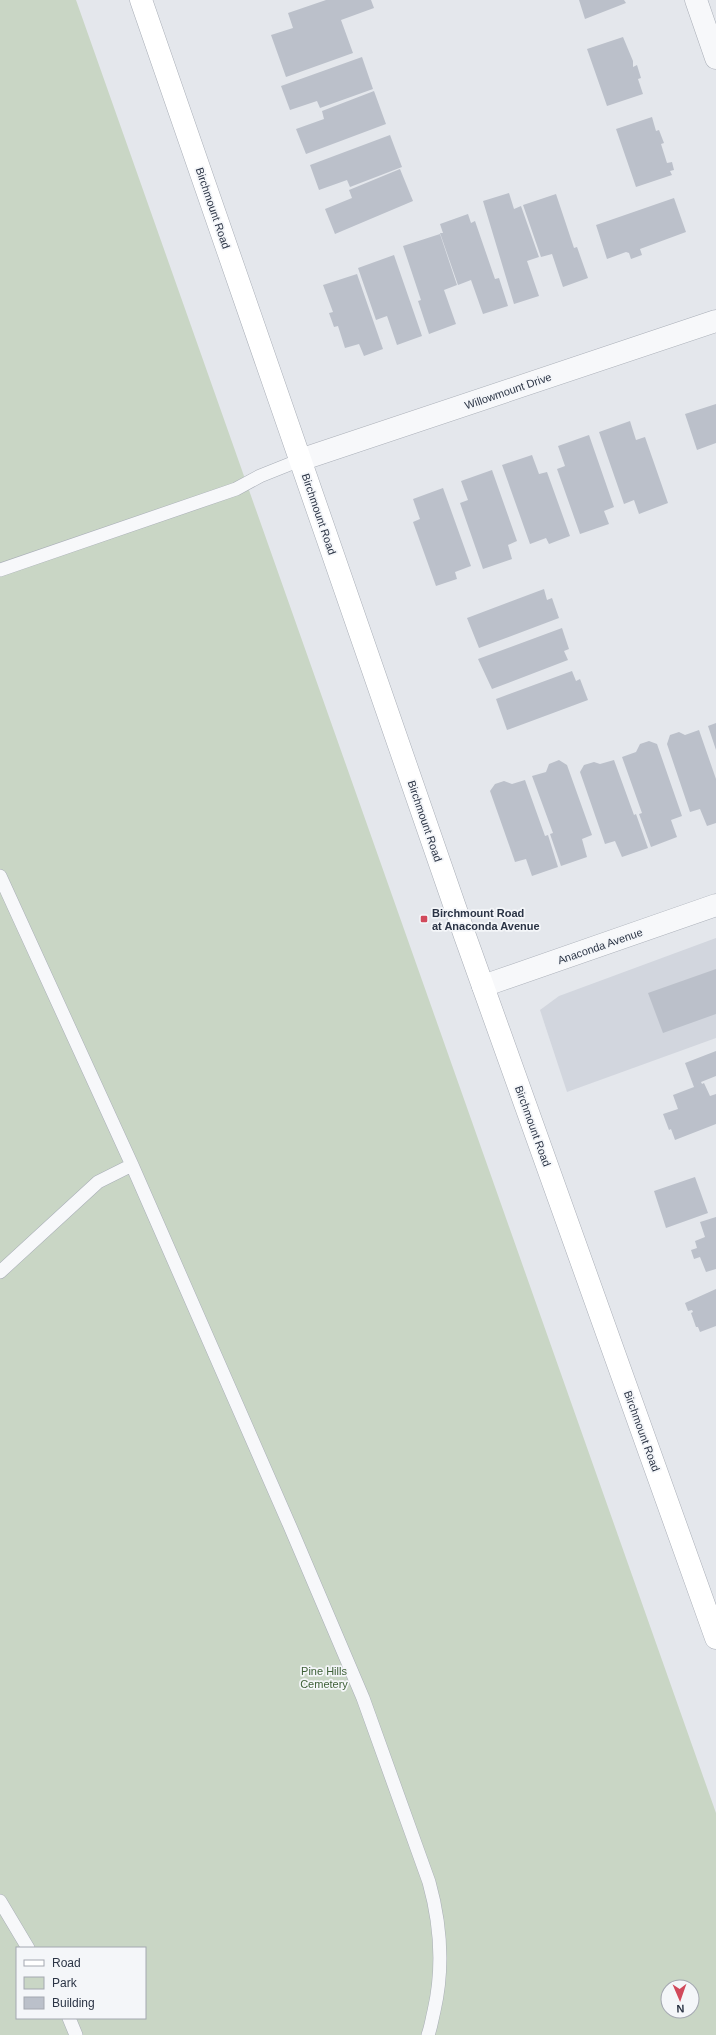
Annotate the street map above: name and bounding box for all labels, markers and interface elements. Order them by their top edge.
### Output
street label: Birchmount Road [193,166,233,250]
street label: Willowmount Drive [463,371,553,411]
street label: Birchmount Road [299,472,339,556]
street label: Birchmount Road [405,779,445,863]
place label: Birchmount Road at Anaconda Avenue [432,907,540,932]
marker: Birchmount Road at Anaconda Avenue [419,914,429,924]
street label: Anaconda Avenue [556,926,644,966]
street label: Birchmount Road [513,1084,553,1168]
street label: Birchmount Road [622,1389,662,1473]
park label: Pine Hills Cemetery [300,1665,348,1690]
legend [16,1947,146,2019]
text: Road [52,1956,81,1970]
text: Park [52,1976,78,1990]
north arrow [660,1979,700,2019]
text: Building [52,1996,95,2010]
text: N [676,2003,685,2015]

